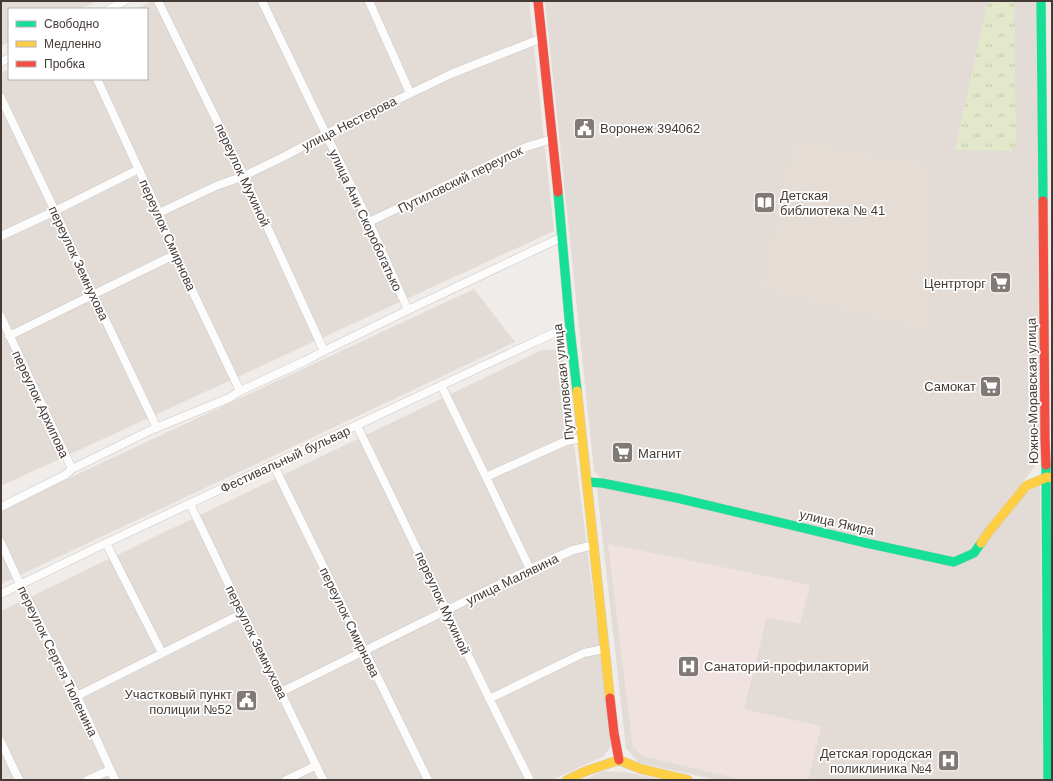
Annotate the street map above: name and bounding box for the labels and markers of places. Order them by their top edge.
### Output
public building icon: Воронеж 394062 [572,115,598,141]
place label: Воронеж 394062 [600,121,700,136]
place label: Детская библиотека № 41 [780,188,885,218]
library icon: Детская библиотека № 41 [751,189,777,215]
supermarket icon: Центрторг [988,270,1014,296]
place label: Центрторг [924,276,986,291]
supermarket icon: Самокат [978,373,1004,399]
place label: Самокат [924,379,976,394]
supermarket icon: Магнит [610,440,636,466]
place label: Магнит [638,446,681,461]
hospital icon: Cанаторий-профилакторий [676,653,702,679]
place label: Cанаторий-профилакторий [704,659,869,674]
place label: Участковый пункт полиции №52 [125,687,232,717]
public building icon: Участковый пункт полиции №52 [234,688,260,714]
place label: Детская городская поликлиника №4 [820,746,932,776]
hospital icon: Детская городская поликлиника №4 [935,747,961,773]

